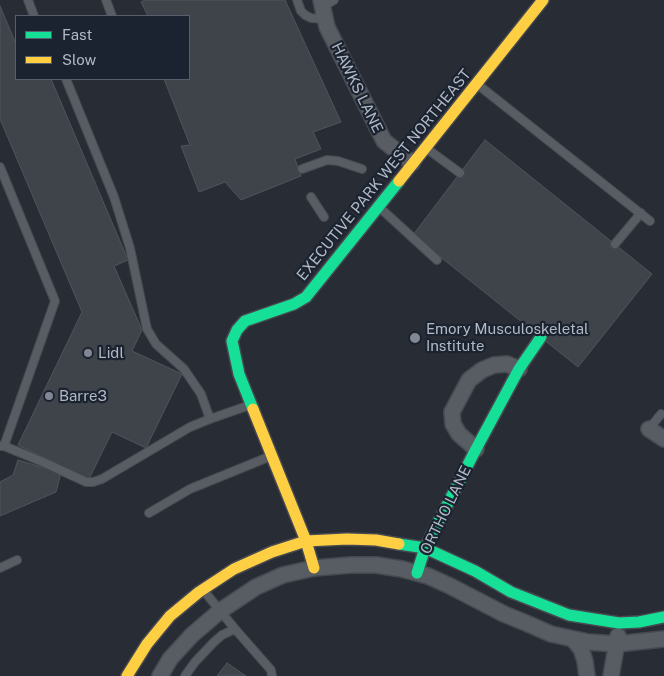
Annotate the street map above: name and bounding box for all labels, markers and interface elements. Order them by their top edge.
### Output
legend [15,15,190,80]
text: Fast [62,26,92,43]
street label: HAWKS LANE [327,40,387,136]
text: Slow [62,51,96,68]
street label: EXECUTIVE PARK WEST NORTHEAST [293,66,475,284]
place label: Emory Musculoskeletal Institute [426,320,589,355]
marker: Emory Musculoskeletal Institute [408,331,422,345]
place label: Lidl [98,344,124,362]
marker: Lidl [82,347,94,359]
place label: Barre3 [59,387,107,405]
marker: Barre3 [43,390,55,402]
street label: ORTHO LANE [417,463,475,557]

